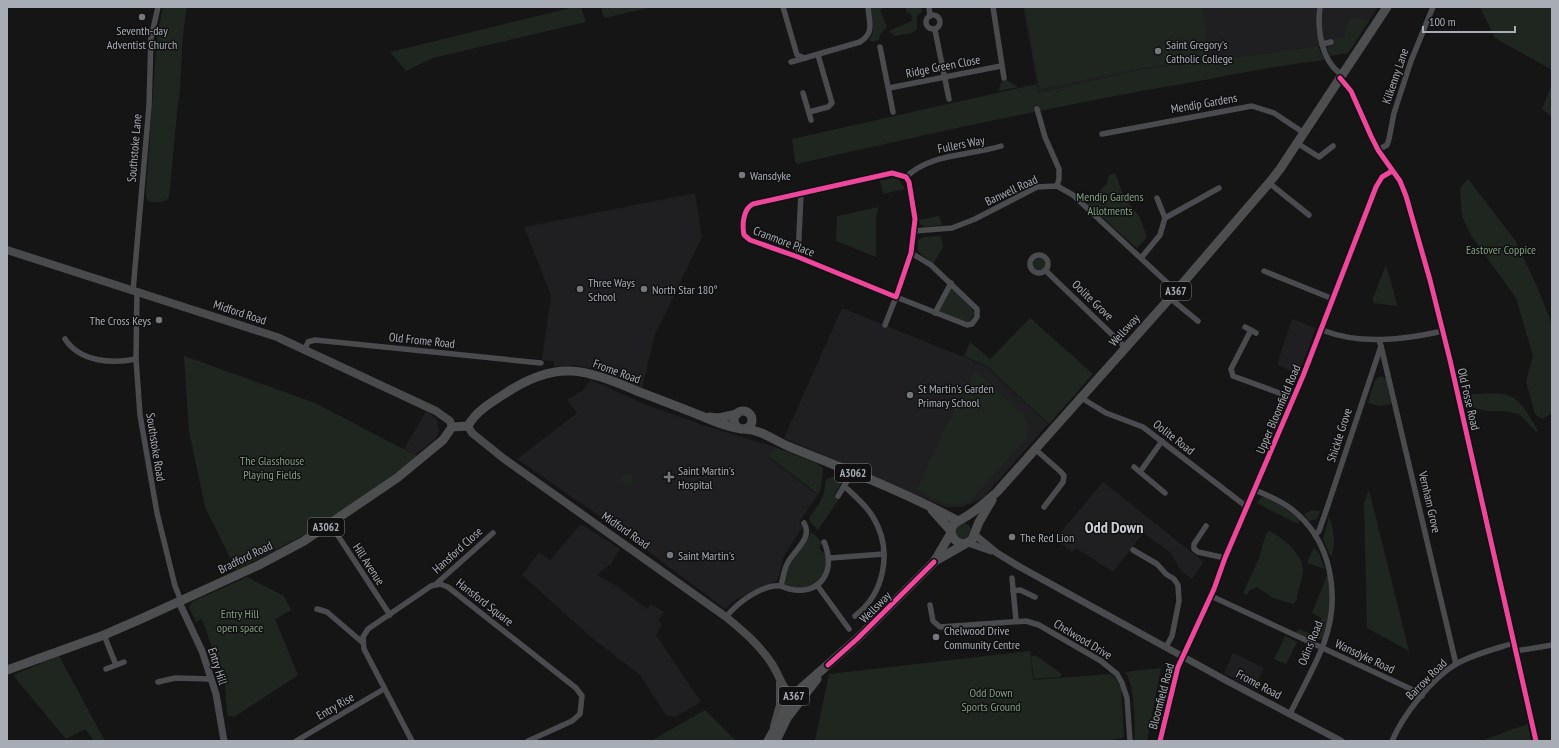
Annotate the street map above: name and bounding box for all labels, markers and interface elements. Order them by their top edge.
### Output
scale bar [1423,8,1515,34]
marker: Seventh-day Adventist Church [137,12,147,22]
text: 100 m [1429,14,1456,29]
place label: Seventh-day Adventist Church [107,23,177,52]
place label: Saint Gregory's Catholic College [1166,37,1233,66]
marker: Saint Gregory's Catholic College [1153,46,1163,56]
street label: Kilkenny Lane [1378,46,1412,106]
street label: Ridge Green Close [904,51,982,81]
street label: Mendip Gardens [1170,90,1238,116]
street label: Southstoke Lane [124,113,144,183]
street label: Fullers Way [936,132,986,156]
place label: Wansdyke [750,168,791,183]
marker: Wansdyke [737,170,747,180]
street label: Banwell Road [982,171,1040,209]
park label: Mendip Gardens Allotments [1077,189,1143,218]
street label: Cranmore Place [751,222,817,260]
park label: Eastover Coppice [1466,242,1536,257]
place label: Three Ways School [588,275,635,304]
street label: Oolite Grove [1069,277,1117,323]
place label: North Star 180° [652,282,718,297]
road number: A367 [1161,282,1191,300]
marker: Three Ways School [575,284,585,294]
marker: North Star 180° [639,284,649,294]
street label: Midford Road [211,296,269,328]
street label: Wellsway [1105,310,1143,349]
place label: The Cross Keys [90,313,151,328]
marker: The Cross Keys [154,315,164,325]
street label: Old Frome Road [388,329,456,351]
street label: Frome Road [591,356,643,386]
street label: Upper Bloomfield Road [1252,362,1304,456]
street label: Old Fosse Road [1455,366,1483,432]
place label: St Martin's Garden Primary School [918,381,994,410]
marker: St Martin's Garden Primary School [905,390,915,400]
street label: Shickle Grove [1323,406,1355,464]
street label: Southstoke Road [143,412,169,482]
street label: Oolite Road [1150,416,1198,458]
park label: The Glasshouse Playing Fields [240,453,304,482]
place label: Saint Martin's Hospital [678,463,734,492]
road number: A3062 [835,464,871,482]
street label: Vernham Grove [1415,469,1444,534]
marker: Saint Martin's Hospital [663,471,675,483]
street label: Midford Road [599,508,653,552]
district label: Odd Down [1085,517,1143,537]
road number: A3062 [308,518,344,536]
street label: Hansford Close [429,524,485,576]
place label: The Red Lion [1020,530,1074,545]
marker: The Red Lion [1007,532,1017,542]
street label: Bradford Road [215,537,275,577]
street label: Hill Avenue [350,540,388,588]
place label: Saint Martin's [678,548,734,563]
marker: Saint Martin's [665,550,675,560]
street label: Hansford Square [453,575,517,629]
street label: Wellsway [856,588,894,626]
park label: Entry Hill open space [217,606,263,635]
street label: Chelwood Drive [1051,616,1115,662]
street label: Odins Road [1294,619,1326,667]
place label: Chelwood Drive Community Centre [944,623,1020,652]
marker: Chelwood Drive Community Centre [931,632,941,642]
street label: Wansdyke Road [1333,636,1397,676]
street label: Entry Hill [205,645,231,687]
street label: Barrow Road [1402,655,1450,703]
street label: Bloomfield Road [1145,661,1177,731]
street label: Frome Road [1234,666,1284,702]
park label: Odd Down Sports Ground [961,685,1021,714]
road number: A367 [779,687,809,705]
street label: Entry Rise [313,689,357,723]

